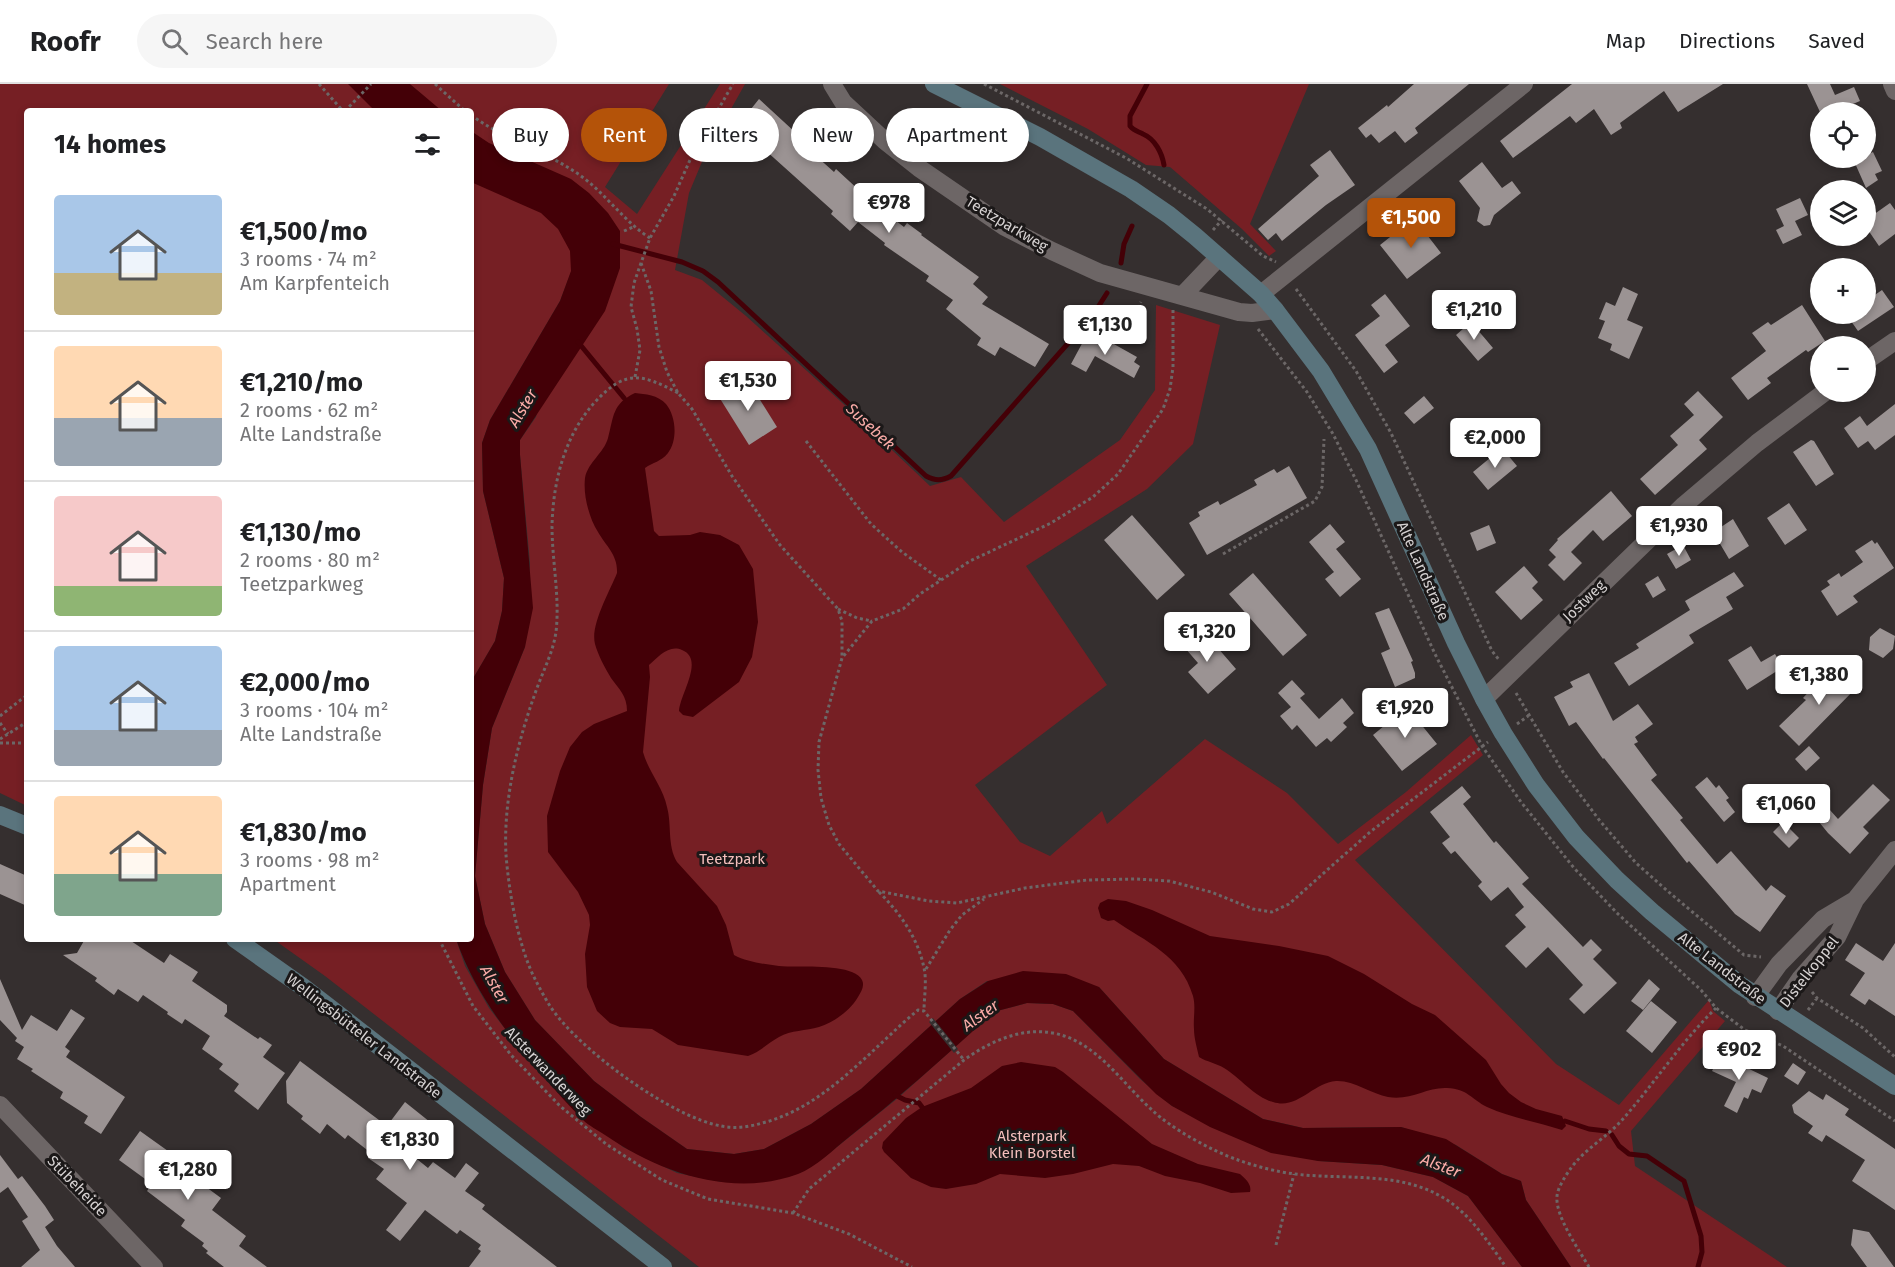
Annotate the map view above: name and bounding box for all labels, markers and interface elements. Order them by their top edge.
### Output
search box [137,14,557,68]
text: Roofr [30,25,101,58]
icon: search [158,25,191,58]
text: Search here [206,28,323,55]
text: Map [1606,28,1646,54]
text: Directions [1679,28,1775,54]
text: Saved [1808,28,1865,54]
map controls [1810,102,1876,402]
button: locate [1810,102,1876,168]
chip: Buy [492,108,569,162]
chip: Rent [581,108,667,162]
chip: Filters [679,108,779,162]
chip: New [791,108,874,162]
chip: Apartment [886,108,1029,162]
icon: filters [411,128,444,161]
text: 14 homes [54,129,166,160]
button: layers [1810,180,1876,246]
pin: €978 [853,183,925,234]
text: €978 [867,190,911,214]
street label: Teetzparkweg [963,192,1051,256]
pin: €1,500 [1362,198,1460,249]
text: €1,500 [1381,205,1441,229]
text: €1,500/mo [240,216,367,247]
icon: home [102,219,174,291]
text: 3 rooms · 74 m² [240,247,377,271]
button: + [1810,258,1876,324]
text: Am Karpfenteich [240,271,390,295]
pin: €1,210 [1425,290,1523,341]
text: €1,210 [1446,297,1502,321]
pin: €1,130 [1056,305,1154,356]
text: €1,130 [1078,312,1132,336]
button: − [1810,336,1876,402]
pin: €1,530 [699,361,797,412]
text: €1,210/mo [240,367,363,398]
text: €1,530 [719,368,777,392]
icon: home [102,370,174,442]
water label: Alster [503,385,542,431]
text: 2 rooms · 62 m² [240,398,378,422]
water label: Susebek [842,398,899,454]
pin: €2,000 [1446,418,1544,469]
text: Alte Landstraße [240,422,382,446]
text: €2,000 [1464,425,1526,449]
pin: €1,930 [1630,506,1728,557]
text: €1,930 [1650,513,1708,537]
text: €1,130/mo [240,517,361,548]
street label: Alte Landstraße [1393,519,1453,623]
icon: home [102,520,174,592]
text: 2 rooms · 80 m² [240,548,380,572]
text: Teetzparkweg [240,572,363,596]
street label: Jostweg [1559,576,1609,626]
pin: €1,320 [1158,612,1256,663]
text: €1,320 [1178,619,1236,643]
pin: €1,380 [1770,655,1868,706]
text: €1,380 [1789,662,1849,686]
text: €2,000/mo [240,667,370,698]
icon: home [102,670,174,742]
pin: €1,920 [1356,688,1454,739]
text: €1,920 [1376,695,1434,719]
text: 3 rooms · 104 m² [240,698,388,722]
text: Alte Landstraße [240,722,382,746]
pin: €1,060 [1737,784,1835,835]
text: €1,060 [1756,791,1816,815]
text: €1,830/mo [240,817,367,848]
icon: home [102,820,174,892]
text: 3 rooms · 98 m² [240,848,380,872]
park label: Teetzpark [699,850,765,868]
text: Apartment [240,872,336,896]
street label: Alte Landstraße [1674,928,1770,1008]
street label: Distelkoppel [1776,932,1843,1011]
water label: Alster [476,961,513,1007]
street label: Wellingsbütteler Landstraße [283,970,445,1102]
water label: Alster [957,995,1003,1036]
street label: Alsterwanderweg [501,1023,595,1119]
pin: €902 [1703,1030,1775,1081]
text: €902 [1717,1037,1761,1061]
pin: €1,830 [361,1120,459,1171]
text: €1,830 [380,1127,440,1151]
park label: Alsterpark Klein Borstel [989,1127,1076,1162]
water label: Alster [1417,1149,1464,1182]
pin: €1,280 [139,1150,237,1201]
street label: Stübeheide [44,1152,110,1220]
text: €1,280 [159,1157,217,1181]

